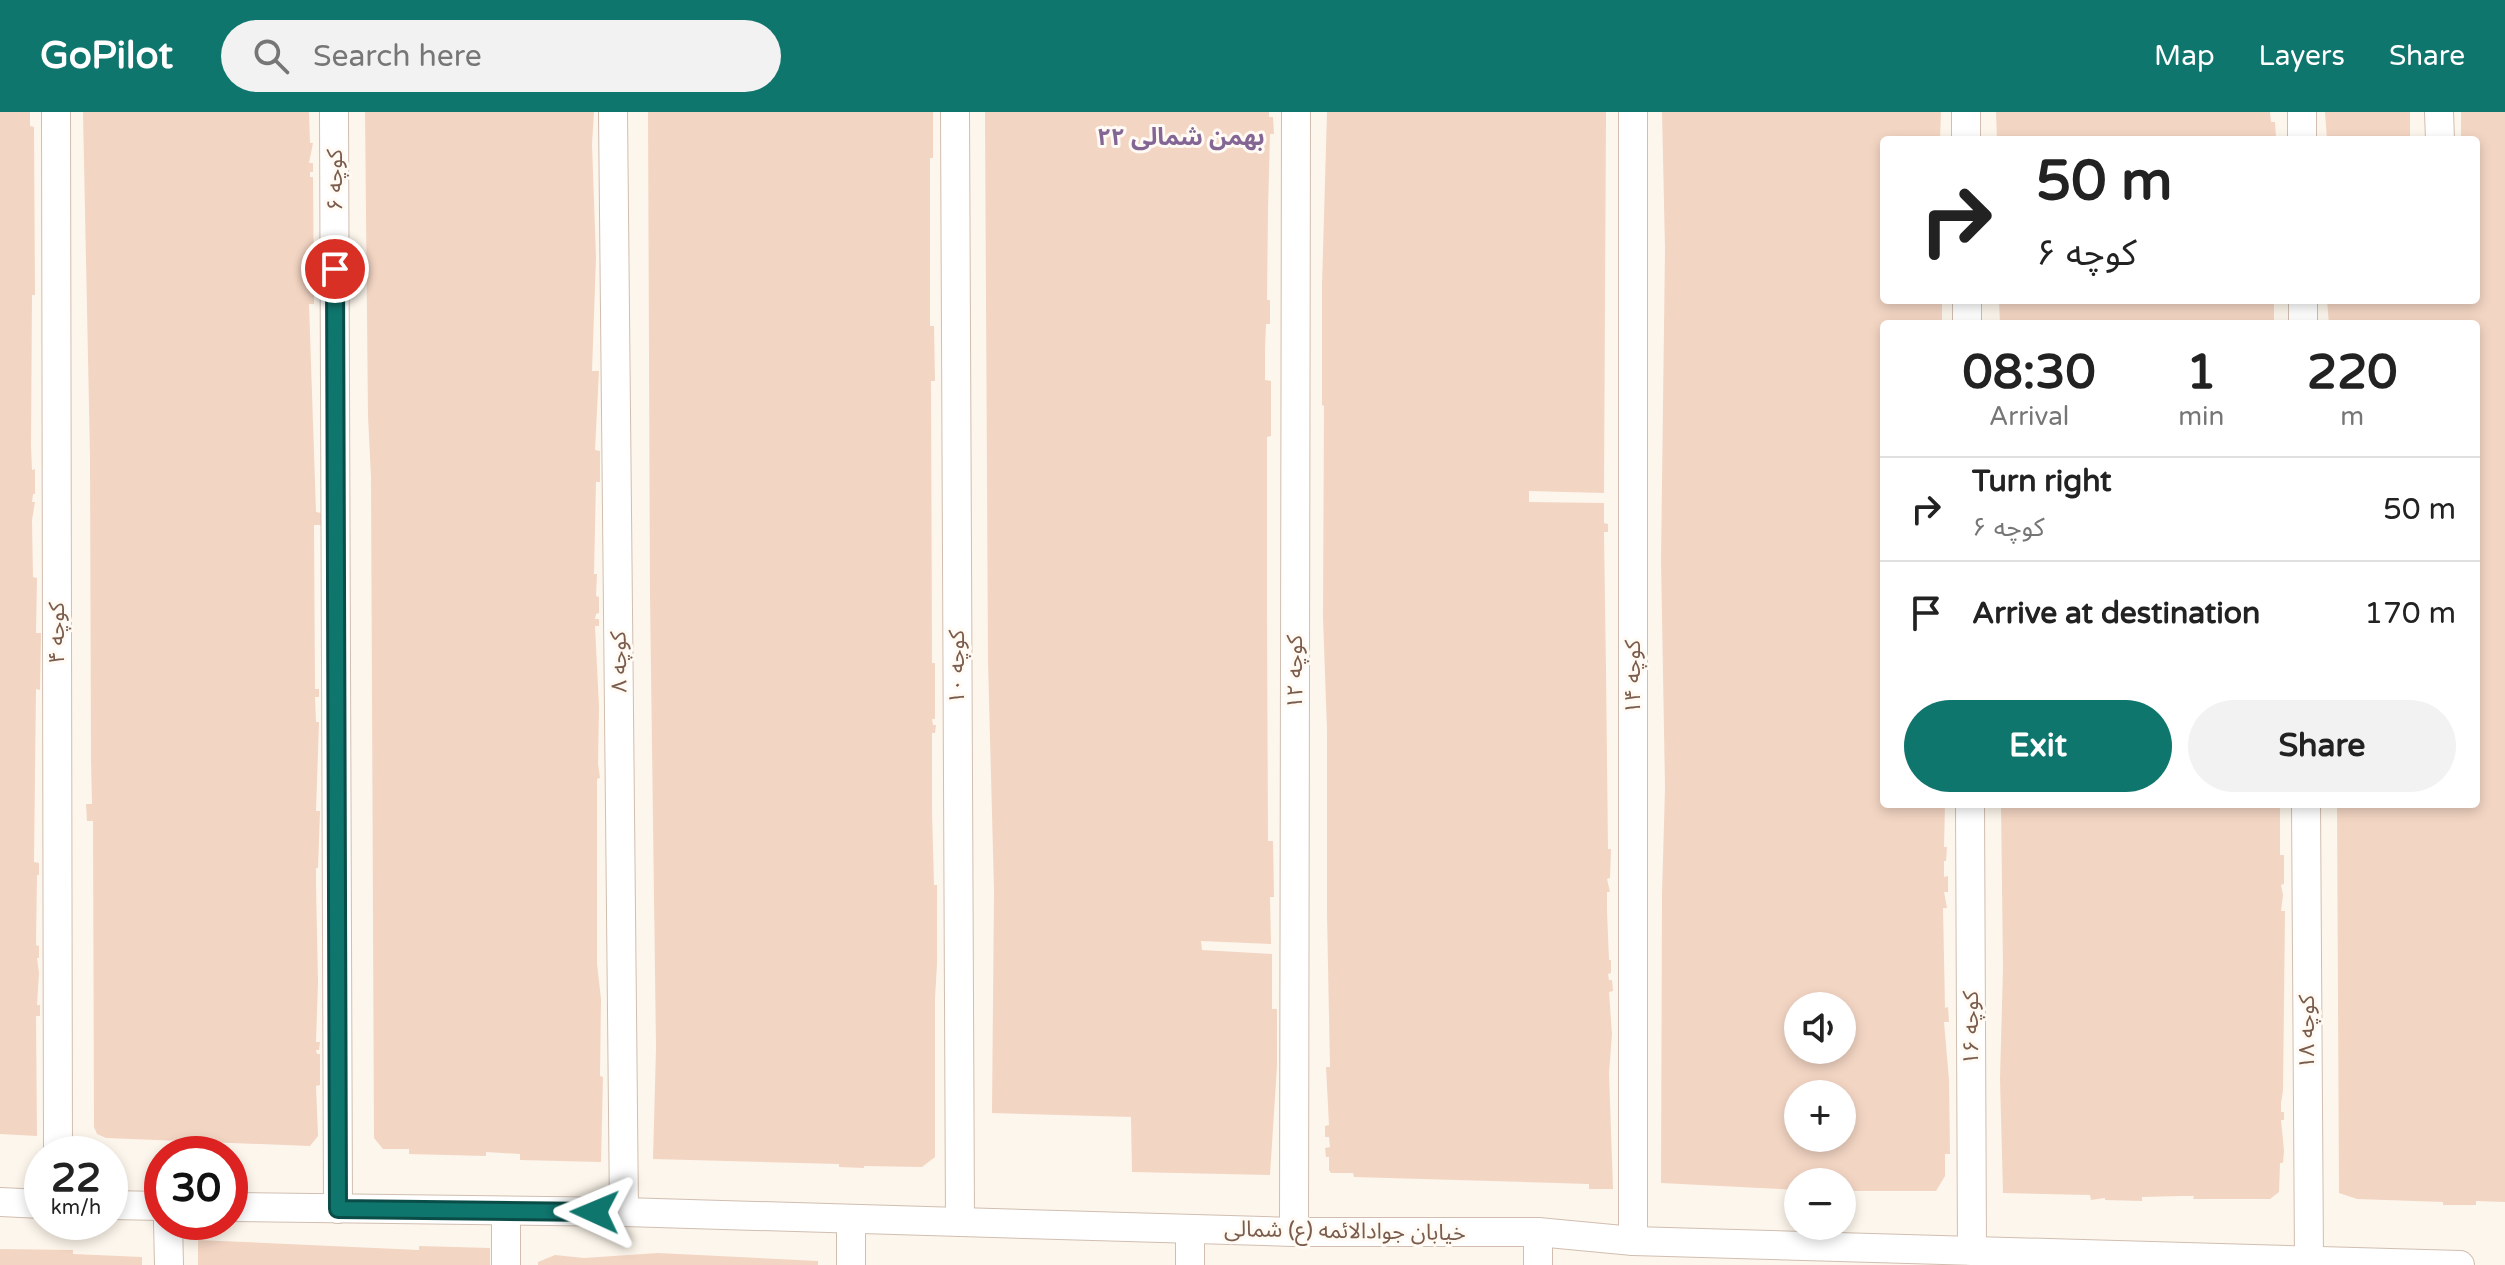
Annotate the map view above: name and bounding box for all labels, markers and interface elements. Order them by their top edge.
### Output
search box [221,20,781,92]
text: GoPilot [40,33,173,79]
icon: search [249,34,293,78]
text: Search here [313,38,482,75]
text: Map [2154,39,2215,73]
text: Layers [2259,39,2345,73]
text: Share [2389,39,2465,73]
district label: ۲۲ بهمن شمالی [1097,123,1265,152]
street label: کوچه ۶ [322,148,349,211]
text: 50 m [2036,148,2172,215]
icon: right [1904,168,2008,272]
text: کوچه ۶ [2036,232,2136,275]
pin [301,235,369,303]
icon: arrive [313,247,357,291]
text: 08:30 [1963,344,2096,402]
text: 1 [2186,344,2216,402]
text: 220 [2307,344,2397,402]
text: Arrival [1989,401,2069,432]
text: min [2178,401,2224,432]
text: m [2340,401,2364,432]
text: Turn right [1972,463,2112,500]
icon: right [1904,487,1948,531]
text: 50 m [2383,491,2456,528]
text: کوچه ۶ [1972,512,2045,543]
icon: arrive [1904,591,1948,635]
text: Arrive at destination [1972,595,2260,632]
text: 170 m [2364,595,2456,632]
street label: کوچه ۴ [44,601,71,664]
street label: کوچه ۱۰ [944,629,971,704]
street label: کوچه ۸ [605,630,634,693]
street label: کوچه ۱۲ [1282,634,1309,709]
street label: کوچه ۱۴ [1620,639,1647,714]
button: Exit [1904,700,2172,792]
button: Share [2188,700,2456,792]
street label: کوچه ۱۶ [1958,990,1985,1065]
map controls [1784,992,1856,1240]
button: sound [1784,992,1856,1064]
street label: کوچه ۱۸ [2294,994,2321,1069]
button: + [1784,1080,1856,1152]
speed limit sign: 30 [144,1136,248,1240]
text: 22 [51,1154,101,1202]
button: − [1784,1168,1856,1240]
position arrow [553,1170,637,1254]
text: km/h [51,1196,101,1220]
street label: خیابان جوادالائمه (ع) شمالی [1224,1216,1466,1249]

